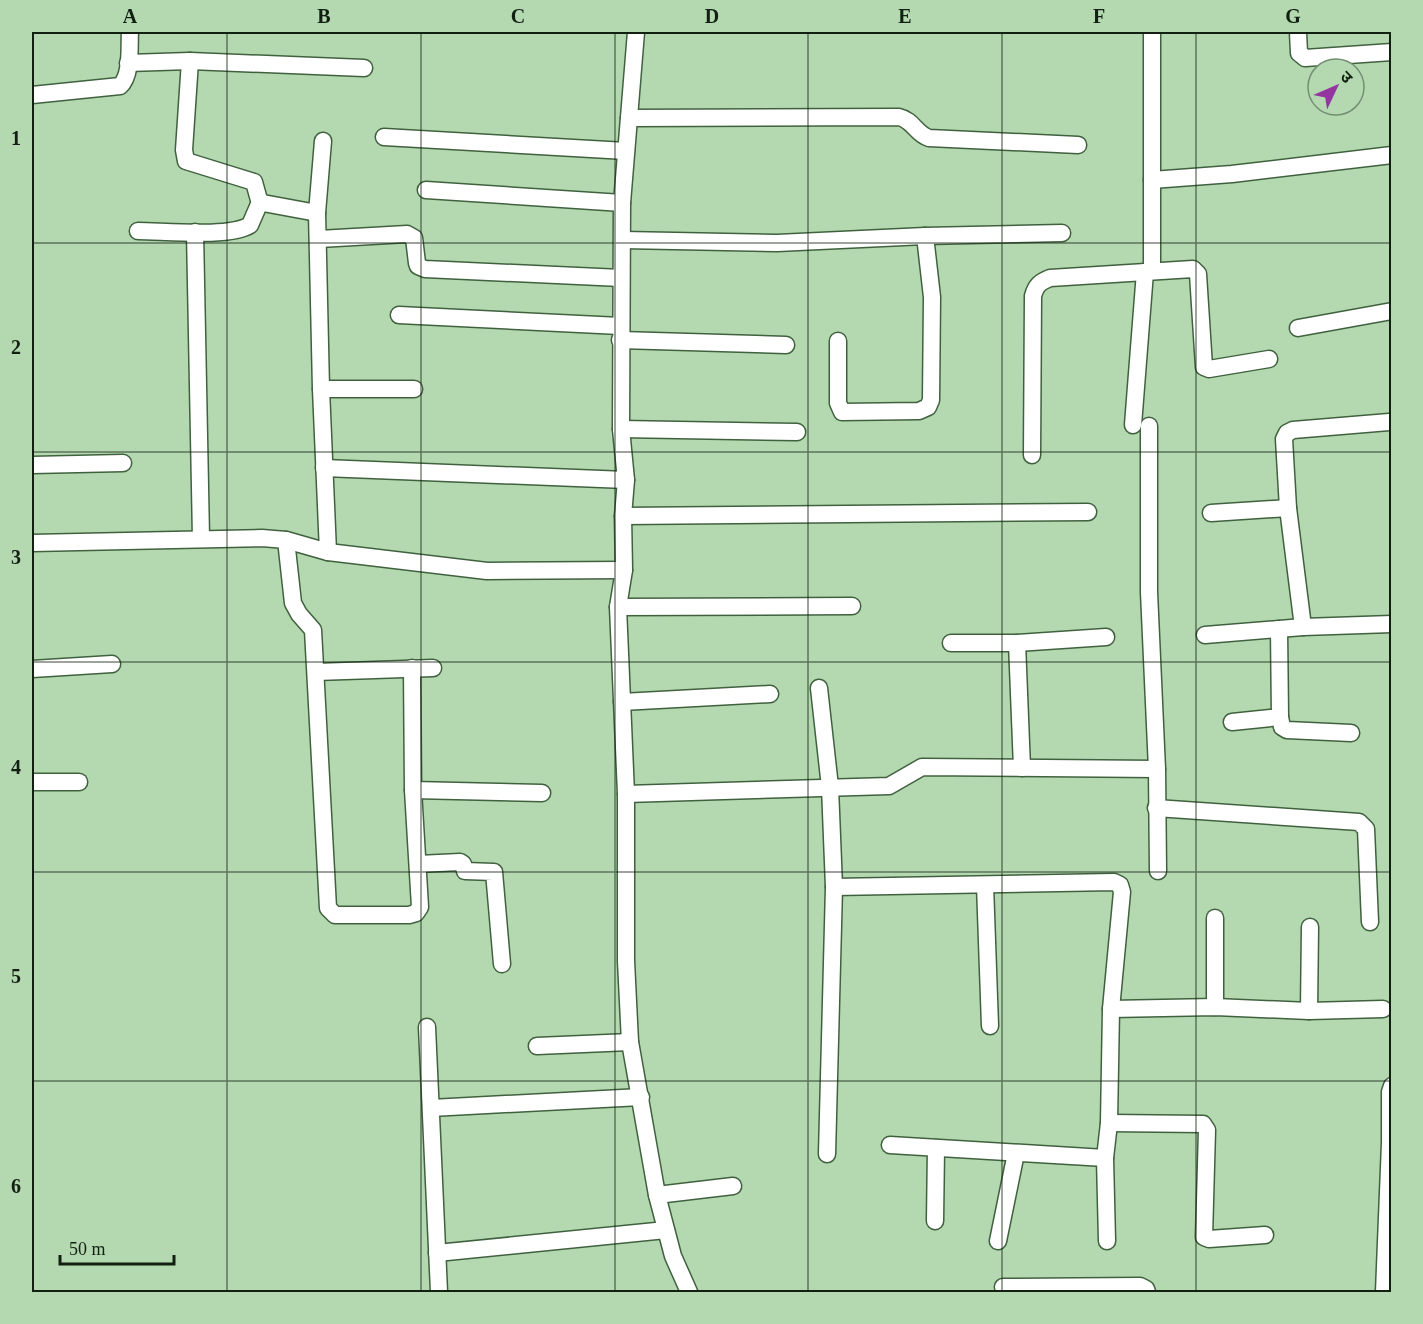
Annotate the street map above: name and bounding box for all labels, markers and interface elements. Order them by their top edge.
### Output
text: A [123,5,138,27]
text: B [317,5,331,27]
text: C [511,5,525,27]
text: D [705,5,719,27]
text: E [898,5,912,27]
text: F [1093,5,1105,27]
text: G [1285,5,1301,27]
north arrow [1306,57,1366,117]
text: उ [1337,68,1356,87]
text: 1 [11,127,21,149]
text: 2 [11,336,21,358]
text: 3 [11,546,21,568]
text: 4 [11,756,21,778]
text: 5 [11,965,21,987]
text: 6 [11,1175,21,1197]
scale bar [60,1228,174,1266]
text: 50 m [69,1239,106,1259]

